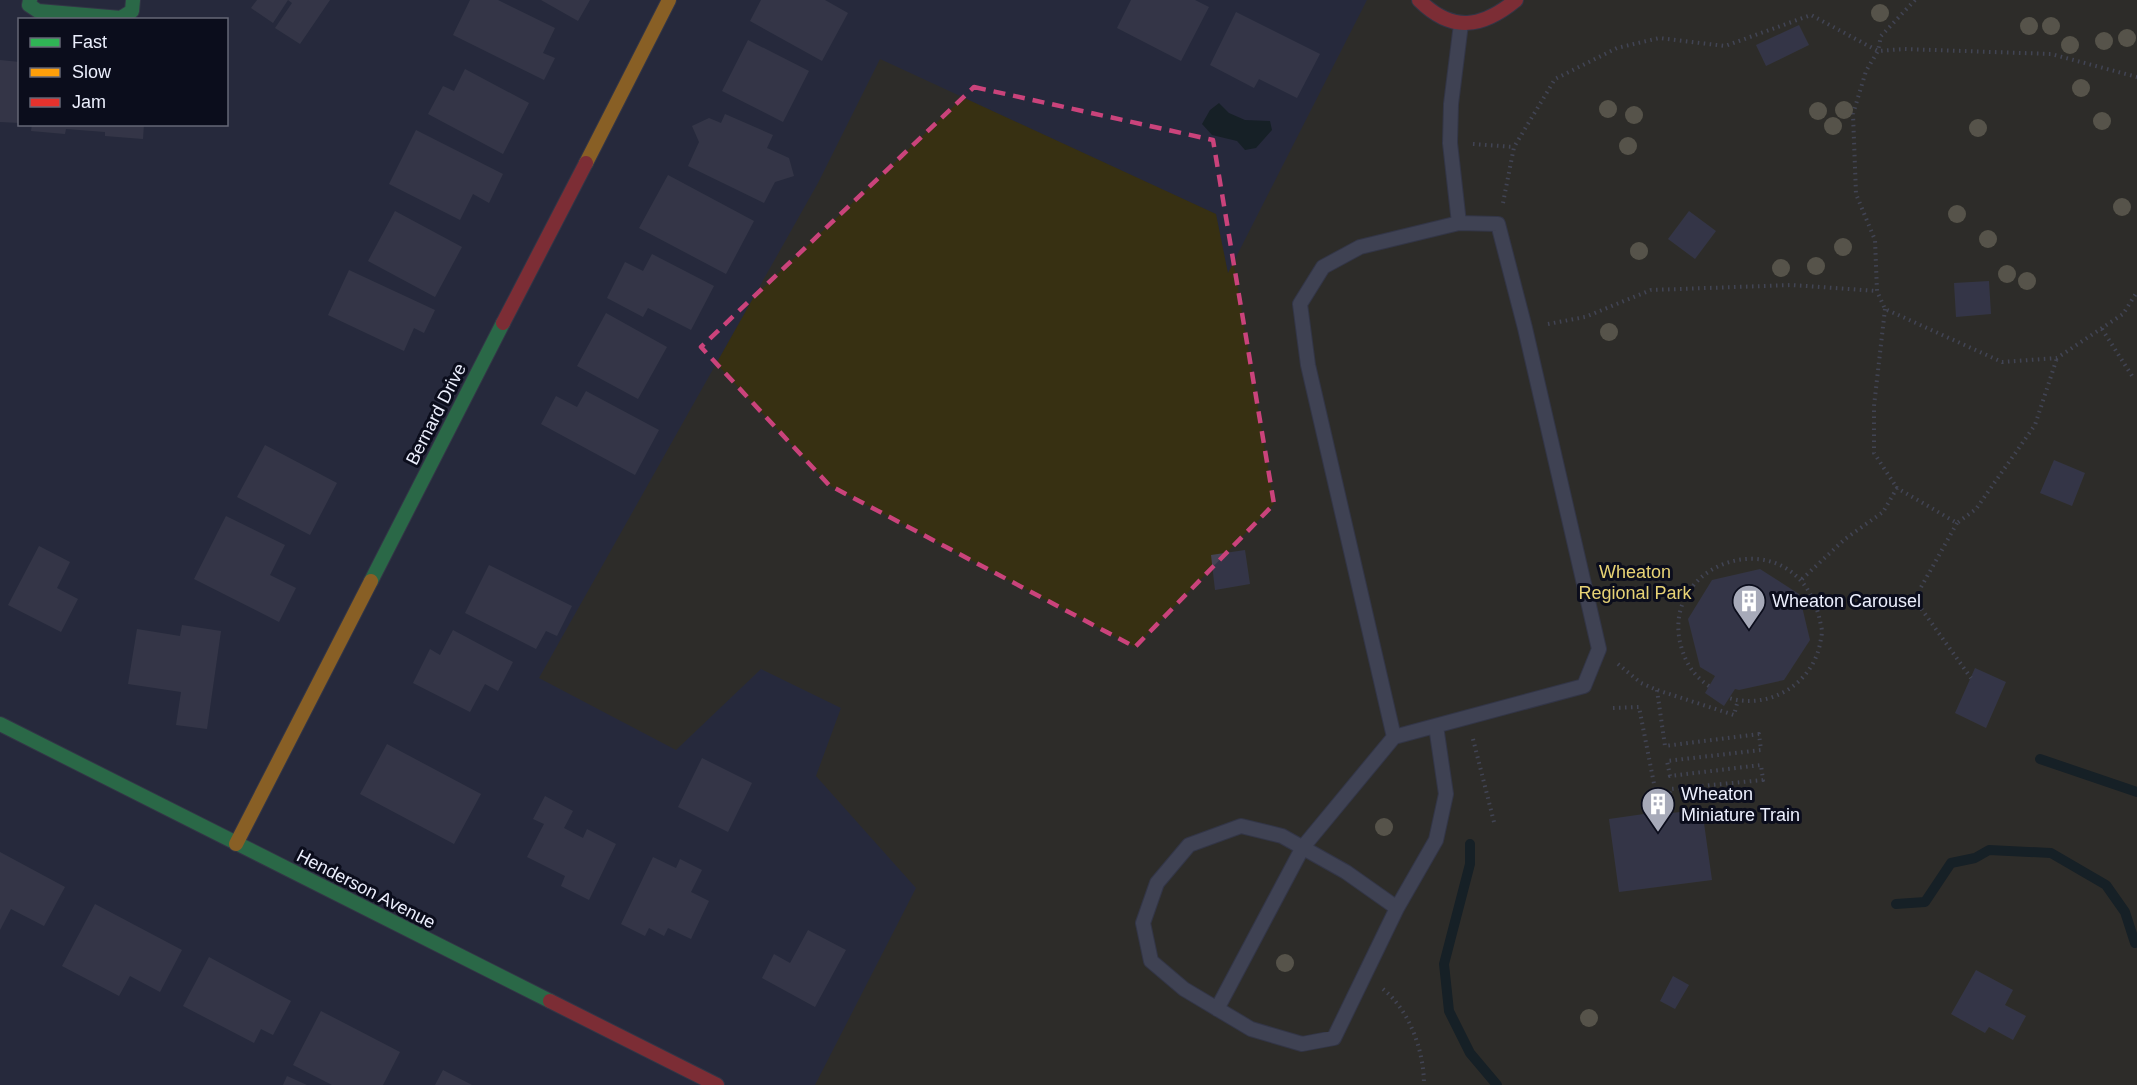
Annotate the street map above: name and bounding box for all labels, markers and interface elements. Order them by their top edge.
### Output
legend [18,18,228,126]
text: Fast [72,32,107,52]
text: Slow [72,62,112,82]
text: Jam [72,92,106,112]
street label: Bernard Drive [402,360,470,468]
park label: Wheaton Regional Park [1578,562,1693,603]
building icon: Wheaton Carousel [1731,583,1767,630]
place label: Wheaton Carousel [1772,591,1921,611]
place label: Wheaton Miniature Train [1681,784,1800,825]
building icon: Wheaton Miniature Train [1640,786,1676,833]
street label: Henderson Avenue [293,845,439,933]

